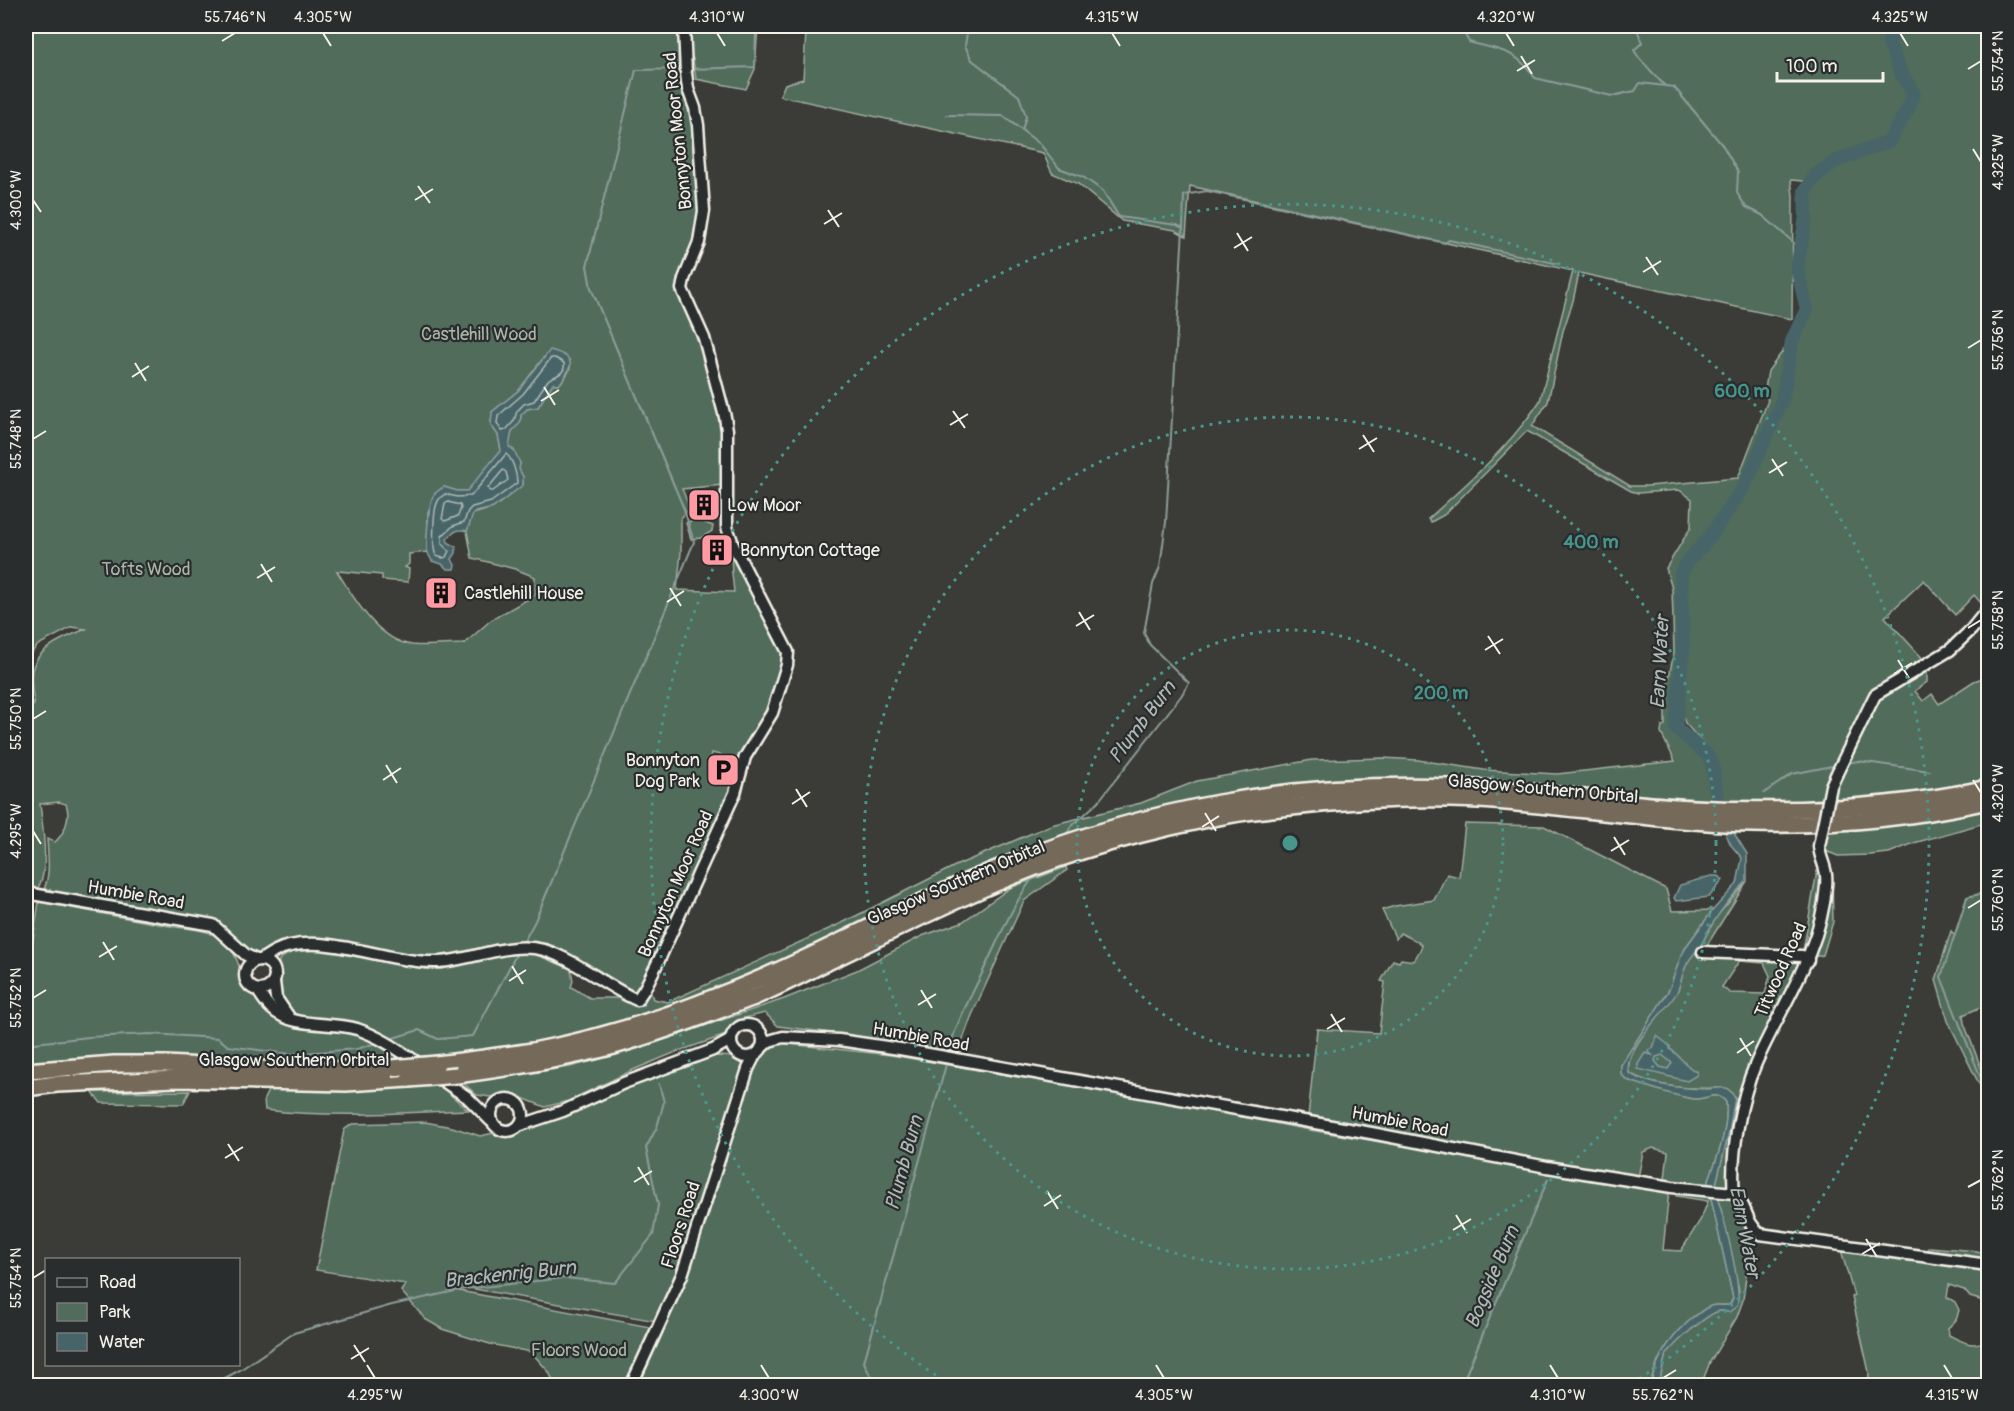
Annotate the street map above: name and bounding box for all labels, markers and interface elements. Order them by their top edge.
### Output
text: 55.746°N [204,8,266,27]
text: 4.305°W [294,8,352,27]
text: 4.310°W [689,8,745,27]
text: 4.315°W [1085,8,1139,27]
text: 4.320°W [1477,8,1535,27]
text: 4.325°W [1872,8,1928,27]
text: 55.754°N [1989,30,2008,92]
scale bar [1777,45,1884,83]
street label: Bonnyton Moor Road [658,51,698,211]
text: 100 m [1786,55,1838,78]
text: 4.325°W [1989,134,2008,190]
text: 4.300°W [7,170,26,230]
text: 55.756°N [1989,309,2008,371]
park label: Castlehill Wood [421,323,537,346]
text: 600 m [1715,380,1769,403]
text: 55.748°N [7,409,26,469]
building icon: Low Moor [686,487,722,523]
place label: Low Moor [727,494,802,517]
text: 400 m [1564,531,1618,554]
building icon: Bonnyton Cottage [699,532,735,568]
place label: Bonnyton Cottage [740,539,880,562]
park label: Tofts Wood [102,558,190,581]
building icon: Castlehill House [423,575,459,611]
place label: Castlehill House [464,582,583,605]
text: 55.758°N [1989,590,2008,650]
water label: Earn Water [1645,612,1675,709]
water label: Plumb Burn [1103,674,1182,768]
text: 200 m [1414,682,1468,705]
text: 55.750°N [7,688,26,750]
place label: Bonnyton Dog Park [626,749,700,793]
parking icon: Bonnyton Dog Park [705,752,741,788]
text: 4.320°W [1989,764,2008,822]
street label: Glasgow Southern Orbital [1447,769,1639,809]
text: 4.295°W [7,803,26,859]
street label: Bonnyton Moor Road [633,807,719,961]
centre of rings [1280,833,1300,853]
street label: Glasgow Southern Orbital [864,835,1048,931]
text: 55.760°N [1989,868,2008,932]
street label: Humbie Road [86,875,186,915]
street label: Titwood Road [1750,919,1812,1021]
text: 55.752°N [7,968,26,1028]
street label: Humbie Road [871,1017,971,1057]
street label: Glasgow Southern Orbital [198,1049,390,1072]
street label: Humbie Road [1350,1101,1450,1143]
water label: Plumb Burn [879,1111,929,1213]
text: 55.762°N [1989,1149,2008,1211]
street label: Floors Road [656,1179,706,1271]
water label: Earn Water [1724,1184,1767,1283]
water label: Bogside Burn [1459,1221,1525,1332]
text: 55.754°N [7,1247,26,1309]
water label: Brackenrig Burn [443,1254,579,1293]
legend [45,1258,240,1366]
text: Road [99,1271,136,1294]
text: Park [99,1301,131,1324]
text: Water [99,1331,145,1354]
park label: Floors Wood [531,1339,627,1362]
text: 4.295°W [347,1386,403,1405]
text: 4.300°W [739,1386,799,1405]
text: 4.305°W [1135,1386,1193,1405]
text: 4.310°W [1530,1386,1586,1405]
text: 55.762°N [1632,1386,1694,1405]
text: 4.315°W [1925,1386,1979,1405]

